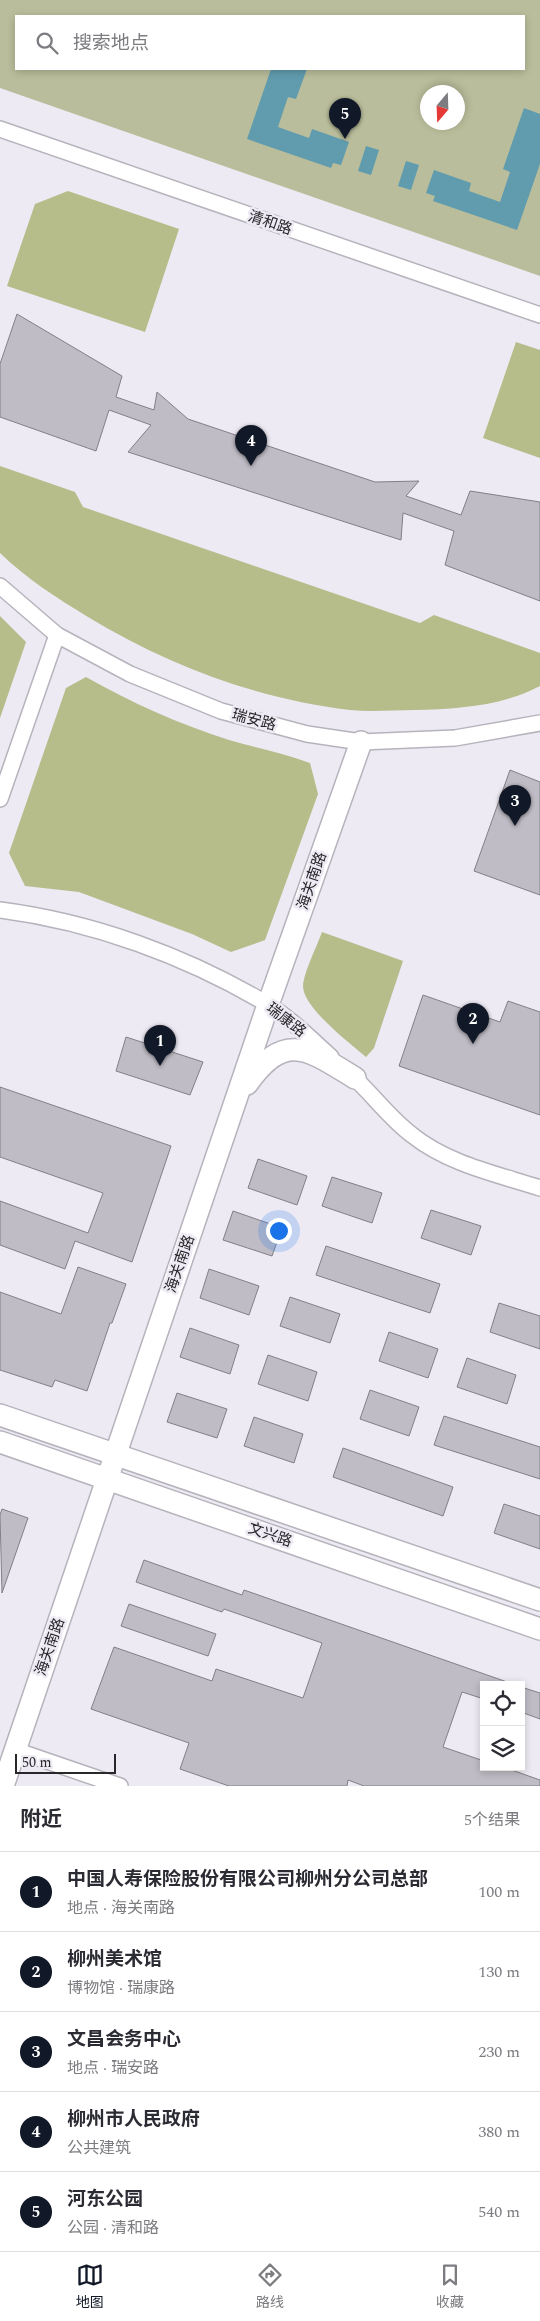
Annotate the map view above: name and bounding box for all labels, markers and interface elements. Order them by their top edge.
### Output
search box [15,15,525,70]
icon: search [33,29,61,57]
text: 搜索地点 [73,29,149,58]
north arrow [420,85,465,130]
pin: 5 [329,98,361,139]
street label: 清和路 [245,205,295,241]
pin: 4 [235,425,267,466]
street label: 瑞安路 [229,703,279,737]
pin: 3 [499,785,531,826]
street label: 海关南路 [291,849,333,913]
street label: 瑞康路 [261,997,311,1043]
pin: 2 [457,1003,489,1044]
pin: 1 [144,1025,176,1066]
your location [266,1218,292,1244]
street label: 海关南路 [159,1232,201,1296]
street label: 文兴路 [245,1517,295,1553]
street label: 海关南路 [29,1615,71,1679]
map controls [480,1681,525,1771]
button: locate [480,1681,525,1726]
button: layers [480,1726,525,1771]
scale bar [15,1751,116,1774]
text: 50 m [22,1752,52,1773]
text: 附近 [20,1804,62,1836]
text: 5个结果 [464,1808,520,1832]
text: 中国人寿保险股份有限公司柳州分公司总部 [67,1865,428,1894]
text: 1 [32,1880,40,1904]
text: 100 m [478,1880,520,1904]
text: 地点 · 海关南路 [67,1896,175,1920]
text: 柳州美术馆 [67,1945,162,1974]
text: 2 [32,1960,40,1984]
text: 130 m [478,1960,520,1984]
text: 博物馆 · 瑞康路 [67,1976,175,2000]
text: 文昌会务中心 [67,2025,181,2054]
text: 3 [32,2040,40,2064]
text: 230 m [478,2040,520,2064]
text: 地点 · 瑞安路 [67,2056,159,2080]
text: 柳州市人民政府 [67,2105,200,2134]
text: 4 [32,2120,40,2144]
text: 380 m [478,2120,520,2144]
text: 公共建筑 [67,2136,131,2160]
text: 河东公园 [67,2185,143,2214]
text: 5 [32,2200,40,2224]
text: 540 m [478,2200,520,2224]
text: 公园 · 清和路 [67,2216,159,2240]
tab: 地图 [76,2261,104,2313]
tab: 路线 [256,2261,284,2313]
tab: 收藏 [436,2261,464,2313]

